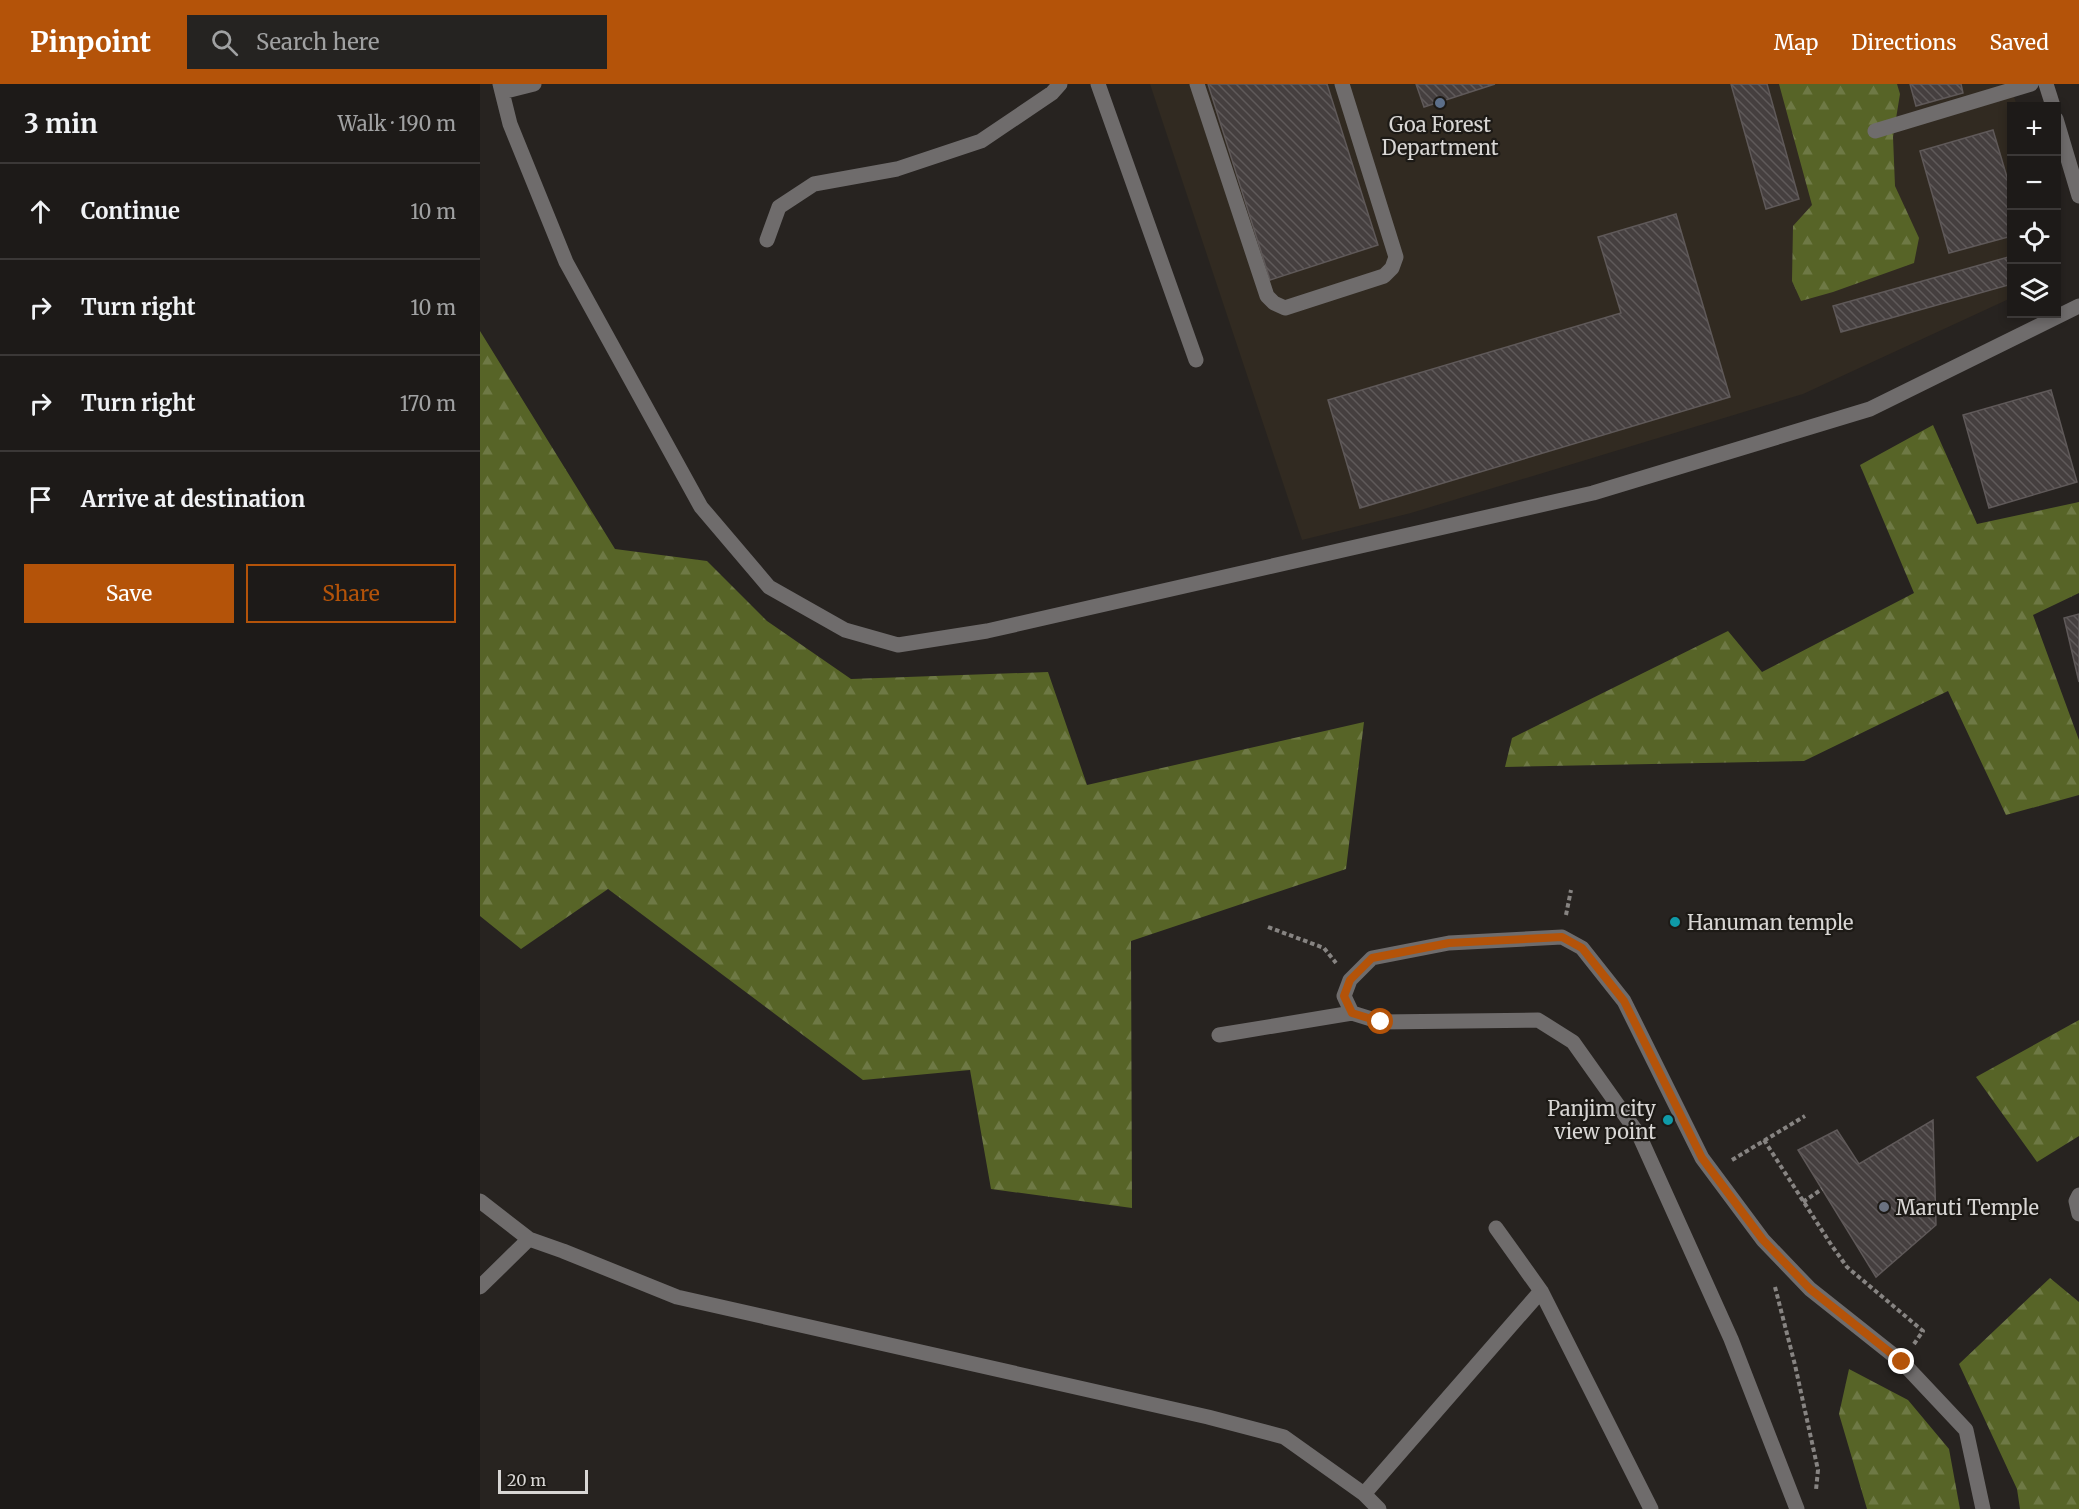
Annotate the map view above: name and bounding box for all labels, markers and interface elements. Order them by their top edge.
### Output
search box [187,15,607,69]
text: Pinpoint [30,24,151,60]
icon: search [208,26,241,59]
text: Search here [256,28,379,56]
text: Map [1774,29,1818,56]
text: Directions [1851,29,1956,56]
text: Saved [1989,29,2049,56]
marker: Goa Forest Department [1433,96,1447,110]
map controls [2007,102,2061,318]
button: + [2007,102,2061,156]
text: 3 min [24,107,98,140]
text: Walk · 190 m [338,111,456,136]
place label: Goa Forest Department [1381,112,1499,160]
button: − [2007,156,2061,210]
icon: ahead [24,195,57,228]
text: Continue [81,197,180,225]
text: 10 m [410,199,456,224]
button: locate [2007,210,2061,264]
button: layers [2007,264,2061,318]
icon: right [24,291,57,324]
text: Turn right [81,293,195,321]
text: 10 m [410,295,456,320]
icon: right [24,387,57,420]
text: Turn right [81,389,195,417]
text: 170 m [400,391,456,416]
icon: arrive [24,483,57,516]
text: Arrive at destination [81,485,305,513]
button: Save [24,564,234,623]
button: Share [246,564,456,623]
place label: Hanuman temple [1687,910,1854,935]
marker: Hanuman temple [1668,915,1682,929]
route start [1367,1008,1393,1034]
place label: Panjim city view point [1547,1096,1656,1144]
marker: Panjim city view point [1661,1113,1675,1127]
place label: Maruti Temple [1896,1195,2039,1220]
marker: Maruti Temple [1877,1200,1891,1214]
route end [1888,1348,1914,1374]
scale bar [498,1467,588,1494]
text: 20 m [507,1470,546,1490]

